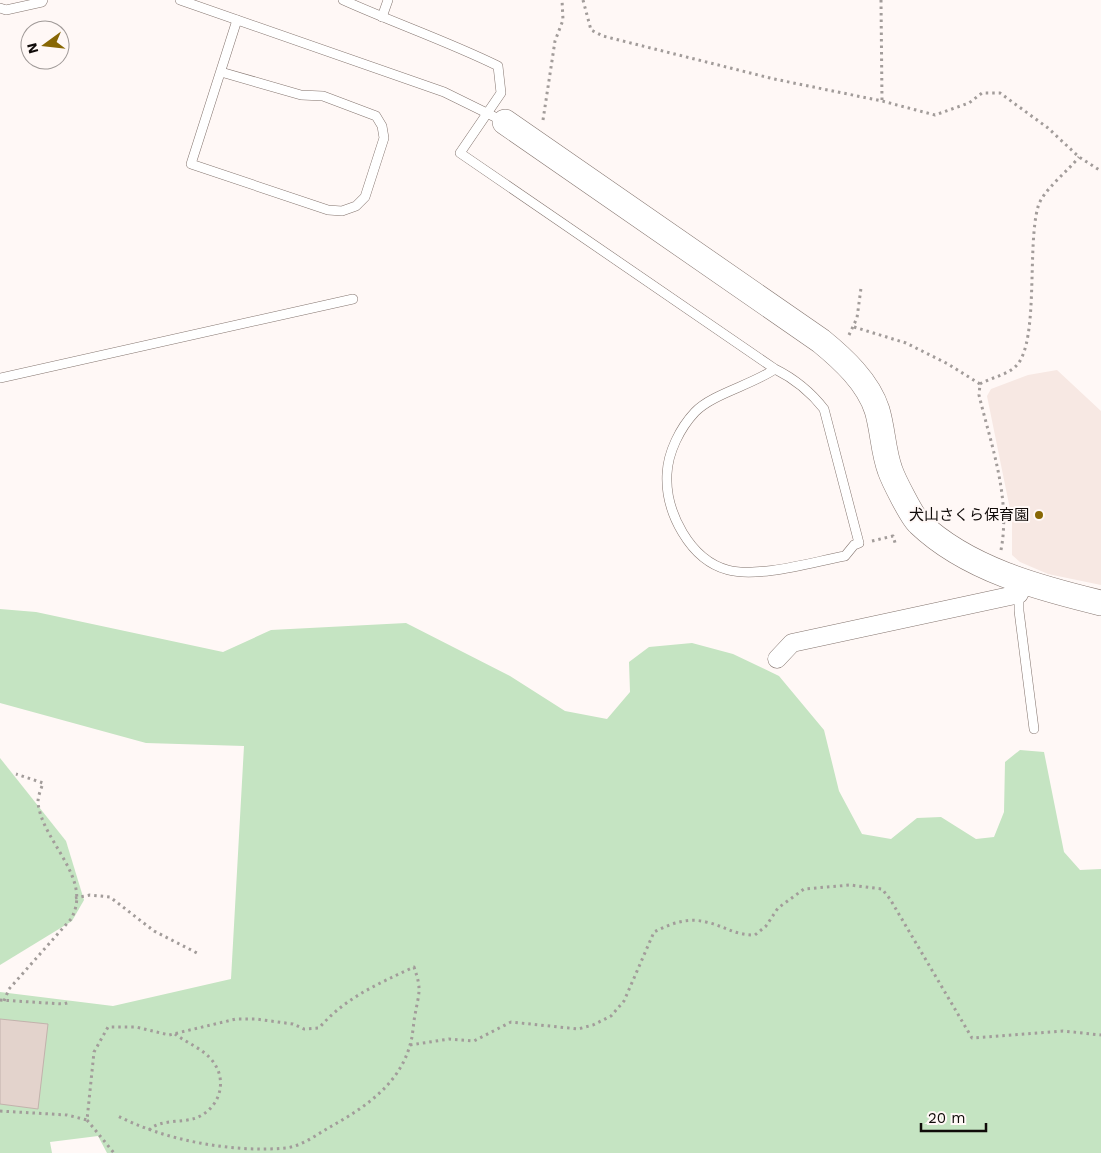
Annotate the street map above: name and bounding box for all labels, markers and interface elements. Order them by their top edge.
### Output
north arrow [20,20,70,70]
text: N [23,41,42,55]
place label: 犬山さくら保育園 [909,506,1029,524]
marker: 犬山さくら保育園 [1033,509,1045,521]
scale bar [921,1100,986,1132]
text: 20 m [928,1109,966,1127]

